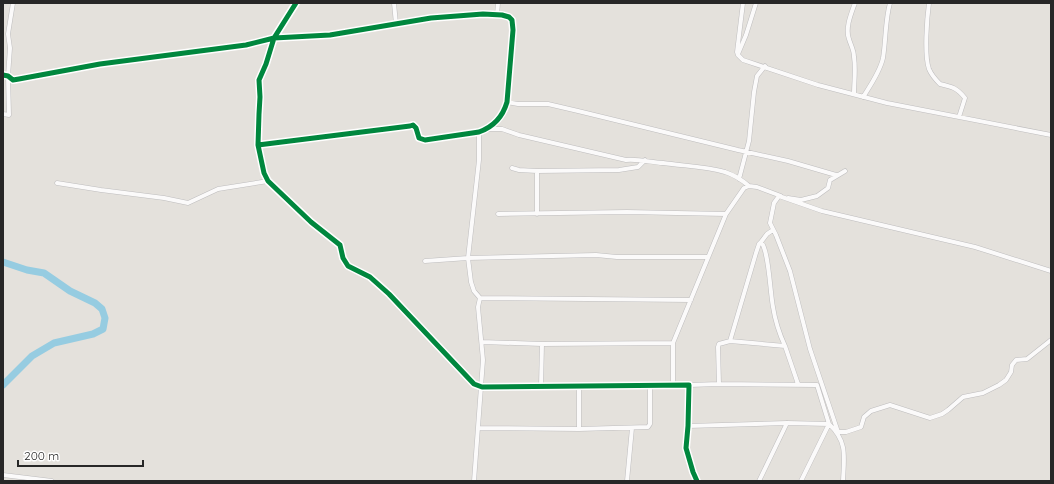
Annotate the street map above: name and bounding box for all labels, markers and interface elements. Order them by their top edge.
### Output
scale bar [18,442,143,468]
text: 200 m [24,448,59,463]

